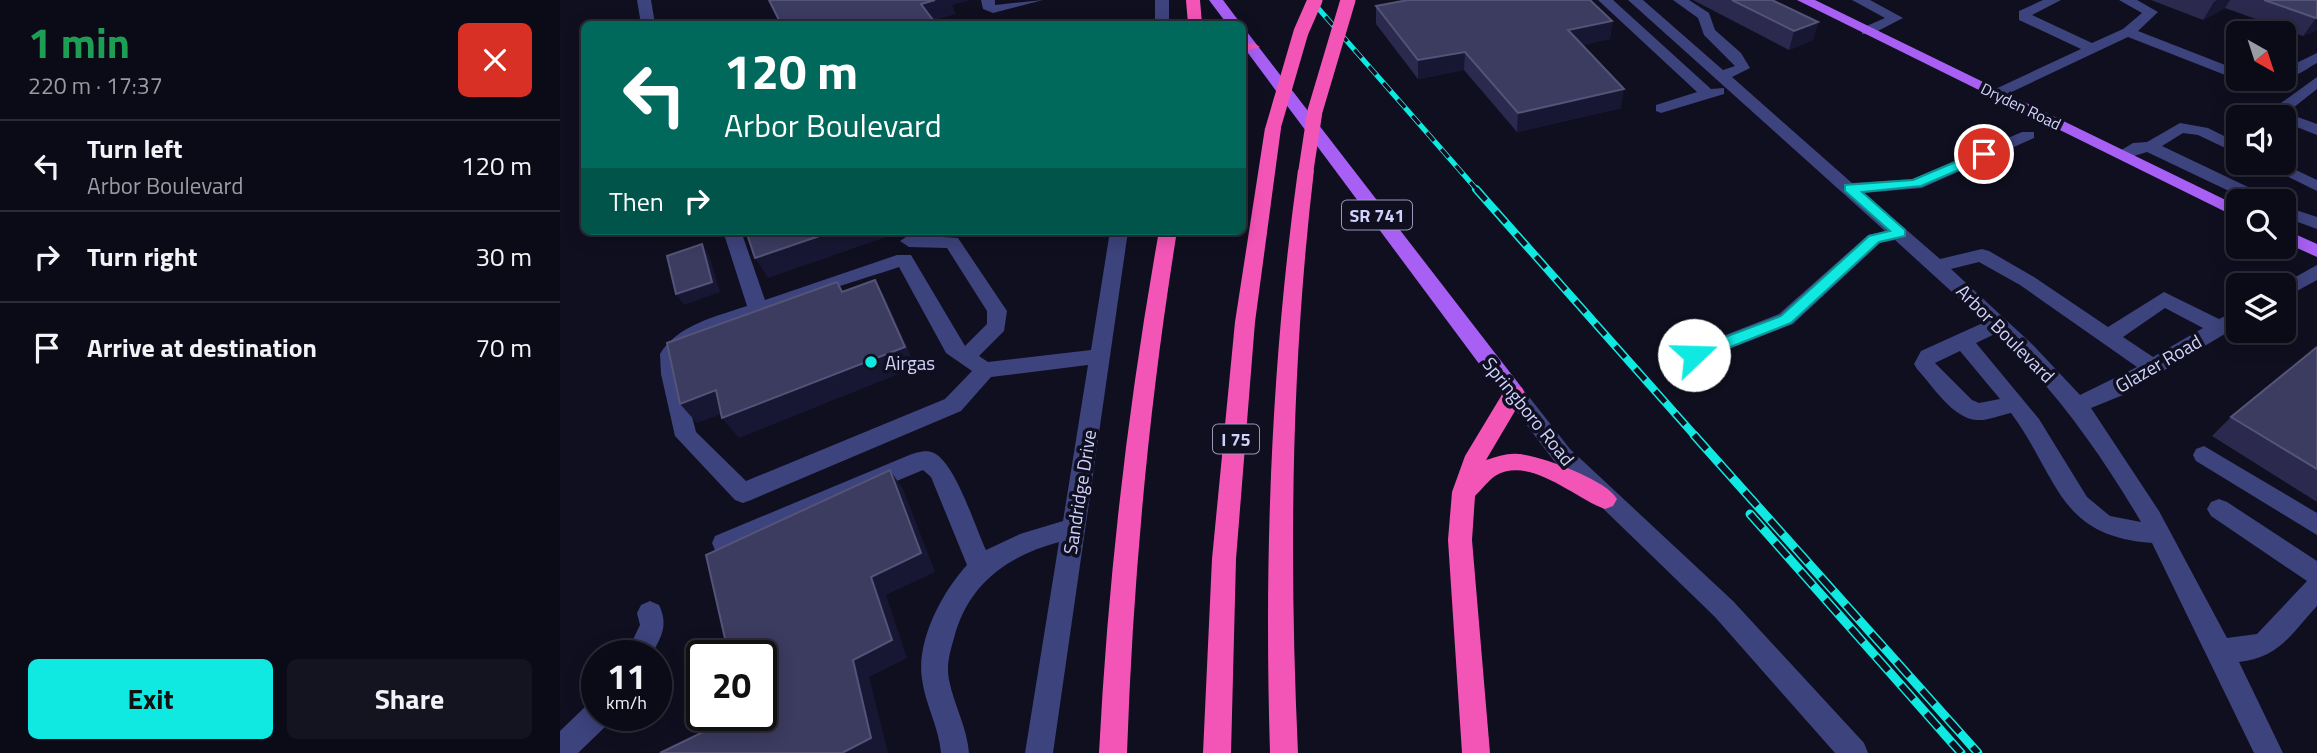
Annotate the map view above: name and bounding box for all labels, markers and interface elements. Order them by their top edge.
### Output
text: 1 min [28,10,130,74]
north arrow [2226,21,2296,91]
map controls [2226,21,2296,343]
button: close [458,23,532,97]
text: 120 m [724,33,858,108]
icon: left [609,49,700,140]
text: 220 m · 17:37 [28,68,163,103]
street label: Dryden Road [1977,76,2065,136]
text: Arbor Boulevard [724,101,942,149]
button: sound [2226,105,2296,175]
pin [1954,124,2014,184]
text: Turn left [87,129,182,168]
icon: arrive [1965,135,2003,173]
text: 120 m [461,146,532,185]
icon: left [28,147,66,185]
text: Arbor Boulevard [87,168,243,203]
text: Then [609,182,664,221]
icon: right [678,182,716,220]
button: search [2226,189,2296,259]
road number: SR 741 [1342,200,1412,230]
text: Turn right [87,237,198,276]
text: 30 m [475,237,532,276]
icon: right [28,238,66,276]
button: layers [2226,273,2296,343]
street label: Arbor Boulevard [1950,277,2062,389]
position arrow [1657,318,1731,392]
street label: Glazer Road [2109,327,2207,399]
text: Arrive at destination [87,328,317,367]
text: 70 m [475,328,532,367]
icon: arrive [28,329,66,367]
place label: Airgas [885,348,935,377]
street label: Springboro Road [1476,350,1582,472]
marker: Airgas [863,354,879,370]
road number: I 75 [1213,424,1259,454]
street label: Sandridge Drive [1055,428,1103,556]
speed limit sign: 20 [686,640,777,731]
text: 11 [607,649,646,703]
button: Exit [28,659,273,739]
button: Share [287,659,532,739]
text: km/h [606,689,647,716]

